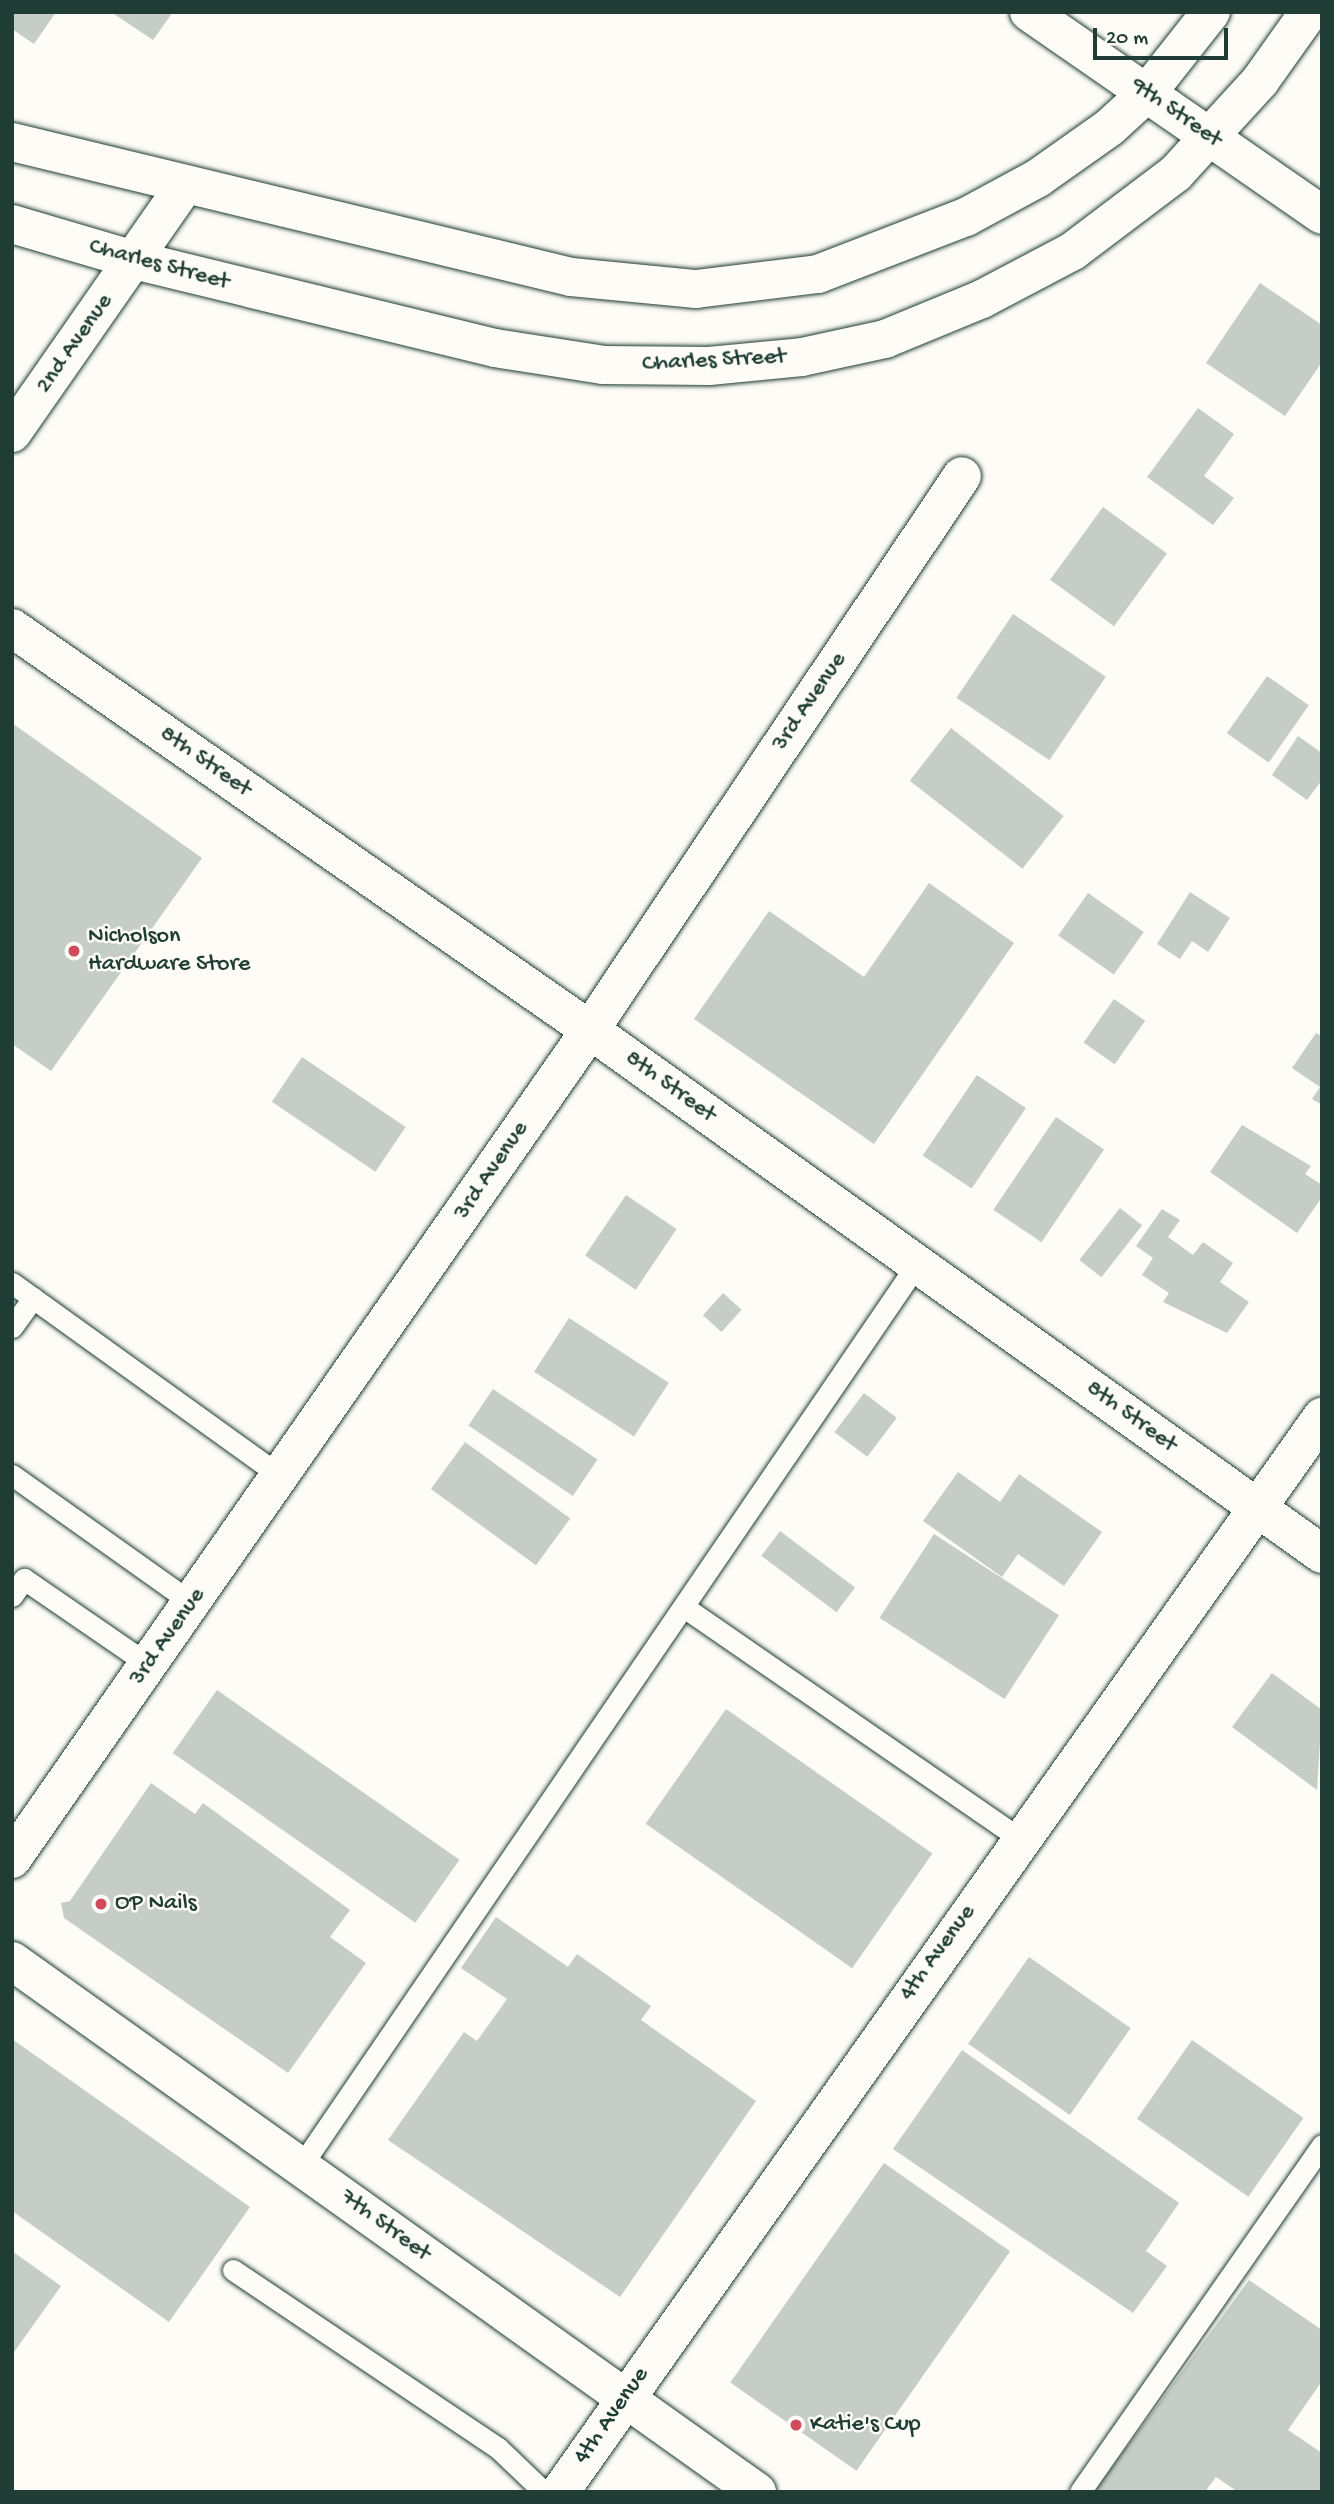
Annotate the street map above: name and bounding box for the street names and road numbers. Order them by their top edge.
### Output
street label: 9th Street [1125,71,1227,155]
street label: Charles Street [86,232,232,298]
street label: 2nd Avenue [30,289,120,399]
street label: Charles Street [641,343,787,379]
street label: 3rd Avenue [767,647,853,757]
street label: 8th Street [154,720,256,804]
street label: 8th Street [619,1044,721,1130]
street label: 3rd Avenue [449,1116,535,1226]
street label: 8th Street [1080,1374,1182,1460]
street label: 3rd Avenue [124,1583,212,1691]
street label: 4th Avenue [893,1899,983,2007]
street label: 7th Street [334,2184,436,2268]
street label: 4th Avenue [568,2362,656,2470]

